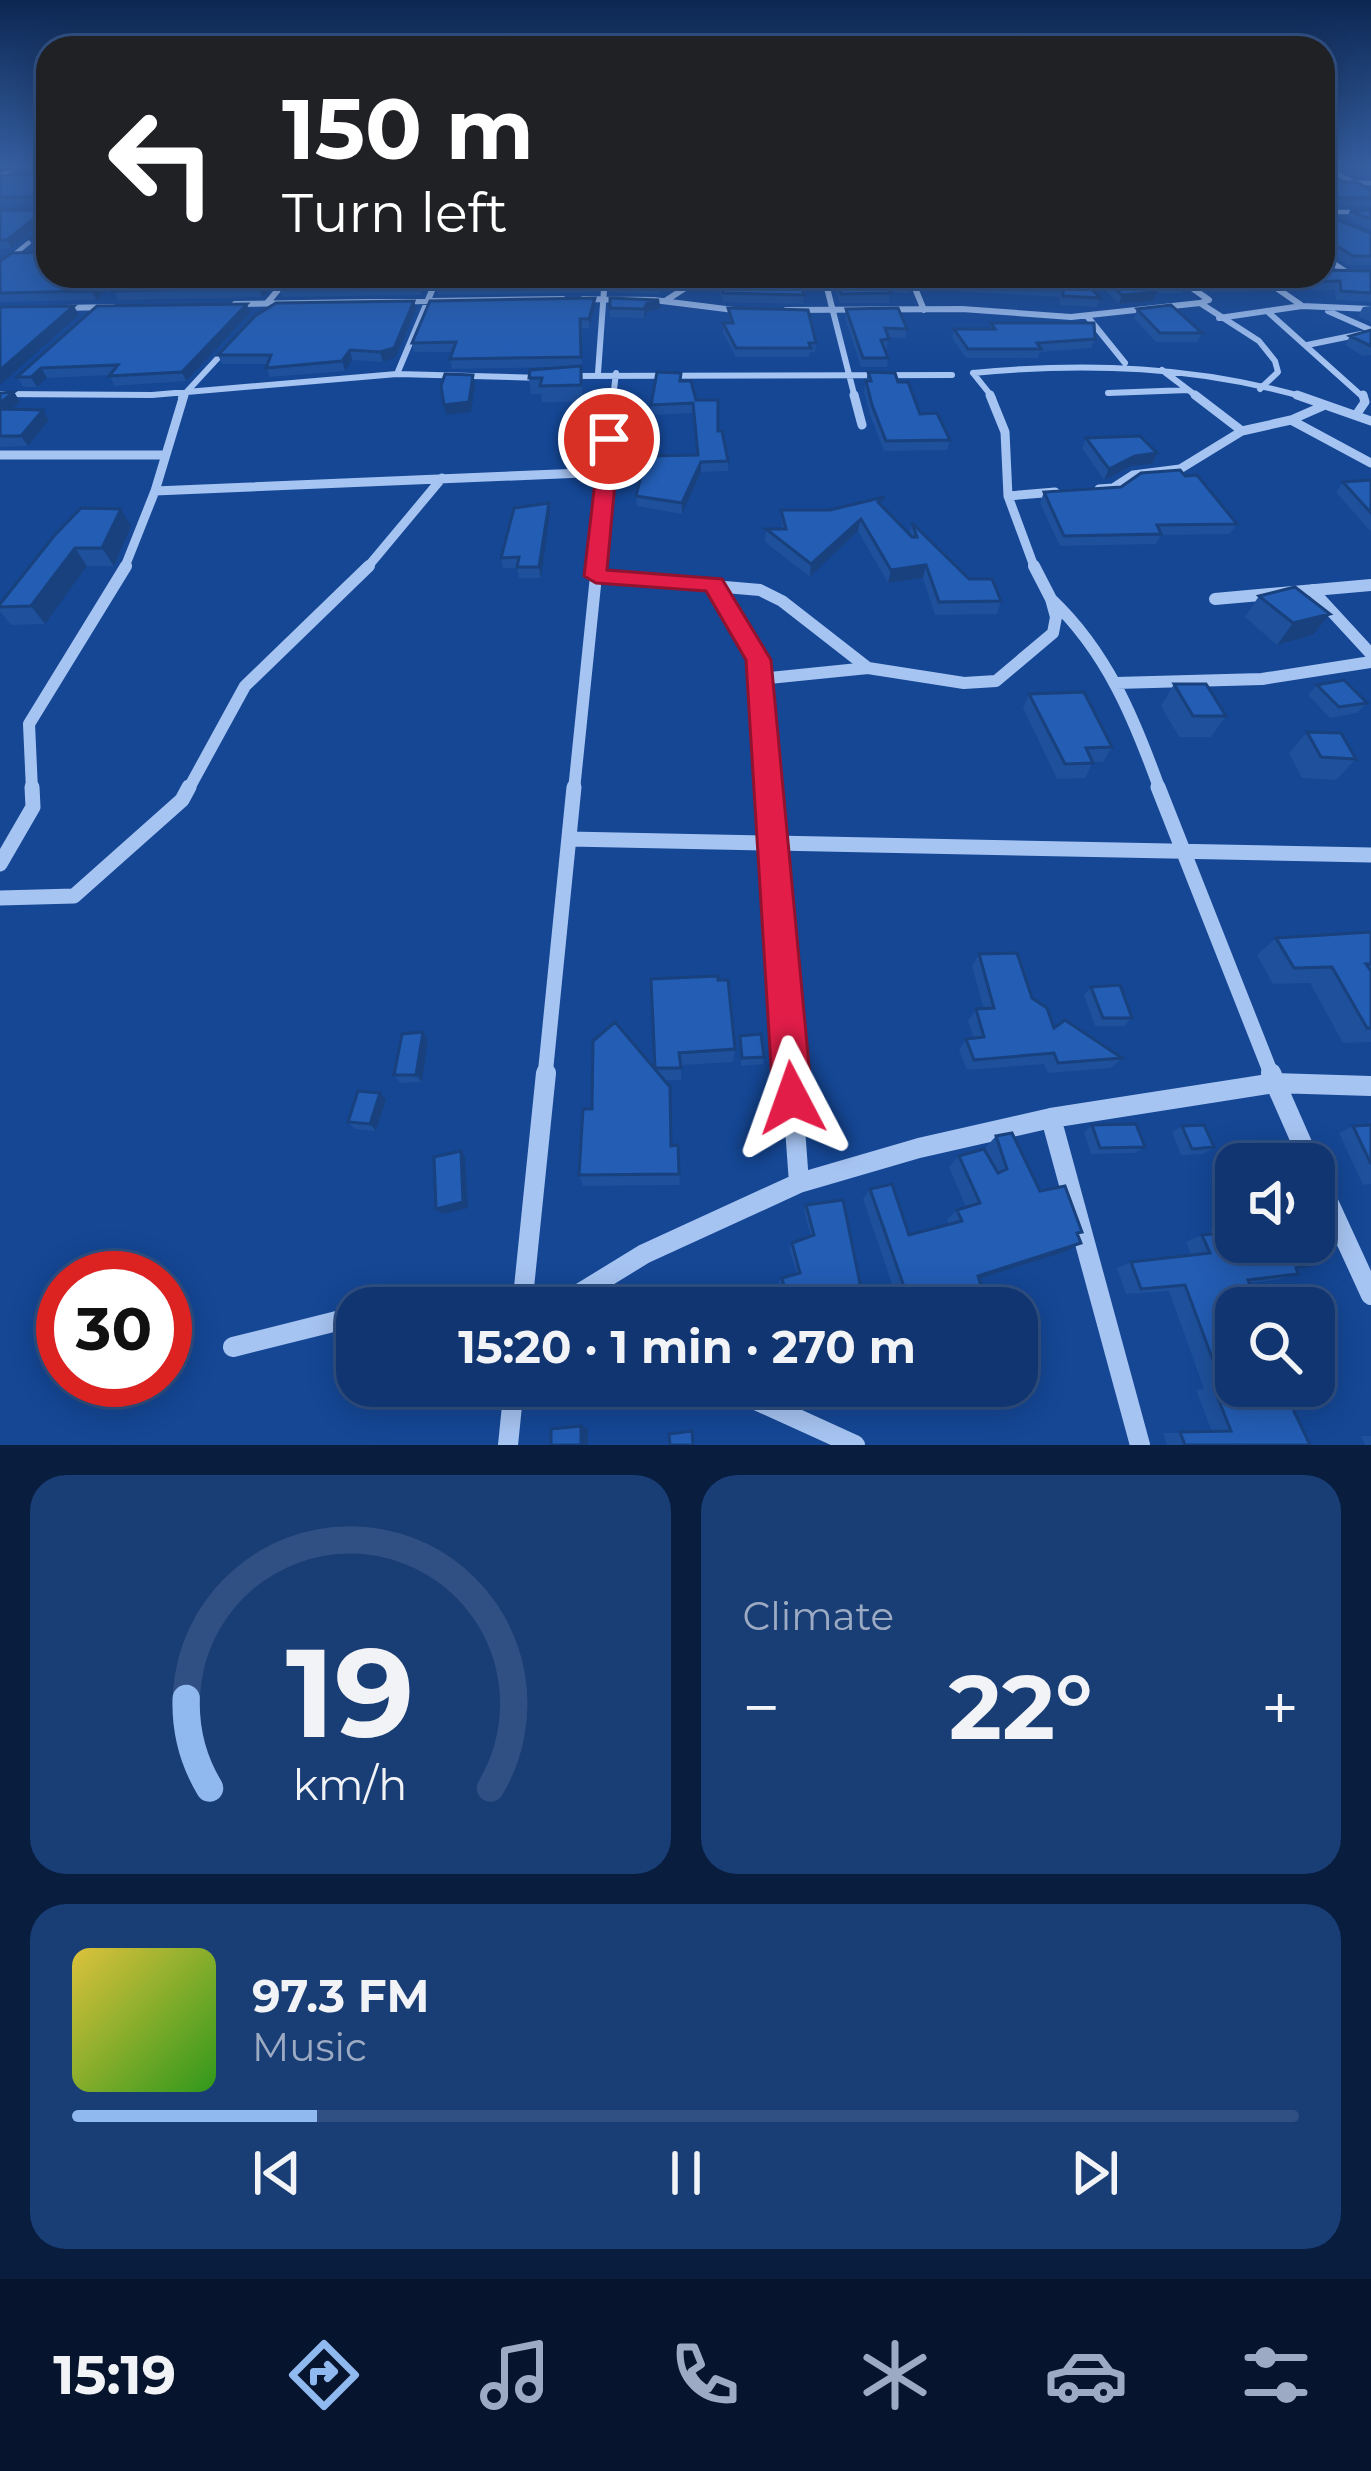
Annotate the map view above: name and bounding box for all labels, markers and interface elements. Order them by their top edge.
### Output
text: 150 m [282,78,534,180]
icon: left [84,84,240,240]
text: Turn left [282,180,508,246]
pin [558,388,660,490]
icon: arrive [576,406,642,472]
position arrow [729,1035,855,1161]
map controls [1215,1143,1335,1407]
button: sound [1215,1143,1335,1263]
speed limit sign: 30 [36,1251,192,1407]
button: search [1215,1287,1335,1407]
text: 15:20 · 1 min · 270 m [458,1319,916,1374]
text: Climate [743,1592,894,1640]
text: 19 [286,1616,414,1768]
text: 22° [949,1652,1093,1762]
text: − [743,1667,780,1748]
text: + [1261,1667,1299,1748]
text: km/h [293,1757,407,1810]
text: 97.3 FM [252,1968,430,2023]
text: Music [252,2023,367,2071]
icon: previous [244,2140,310,2206]
icon: pause [653,2140,719,2206]
icon: next [1062,2140,1128,2206]
icon: directions [282,2333,366,2417]
icon: music [473,2333,557,2417]
icon: phone [663,2333,747,2417]
icon: climate [853,2333,937,2417]
icon: car [1044,2333,1128,2417]
icon: filters [1234,2333,1318,2417]
text: 15:19 [53,2342,176,2408]

